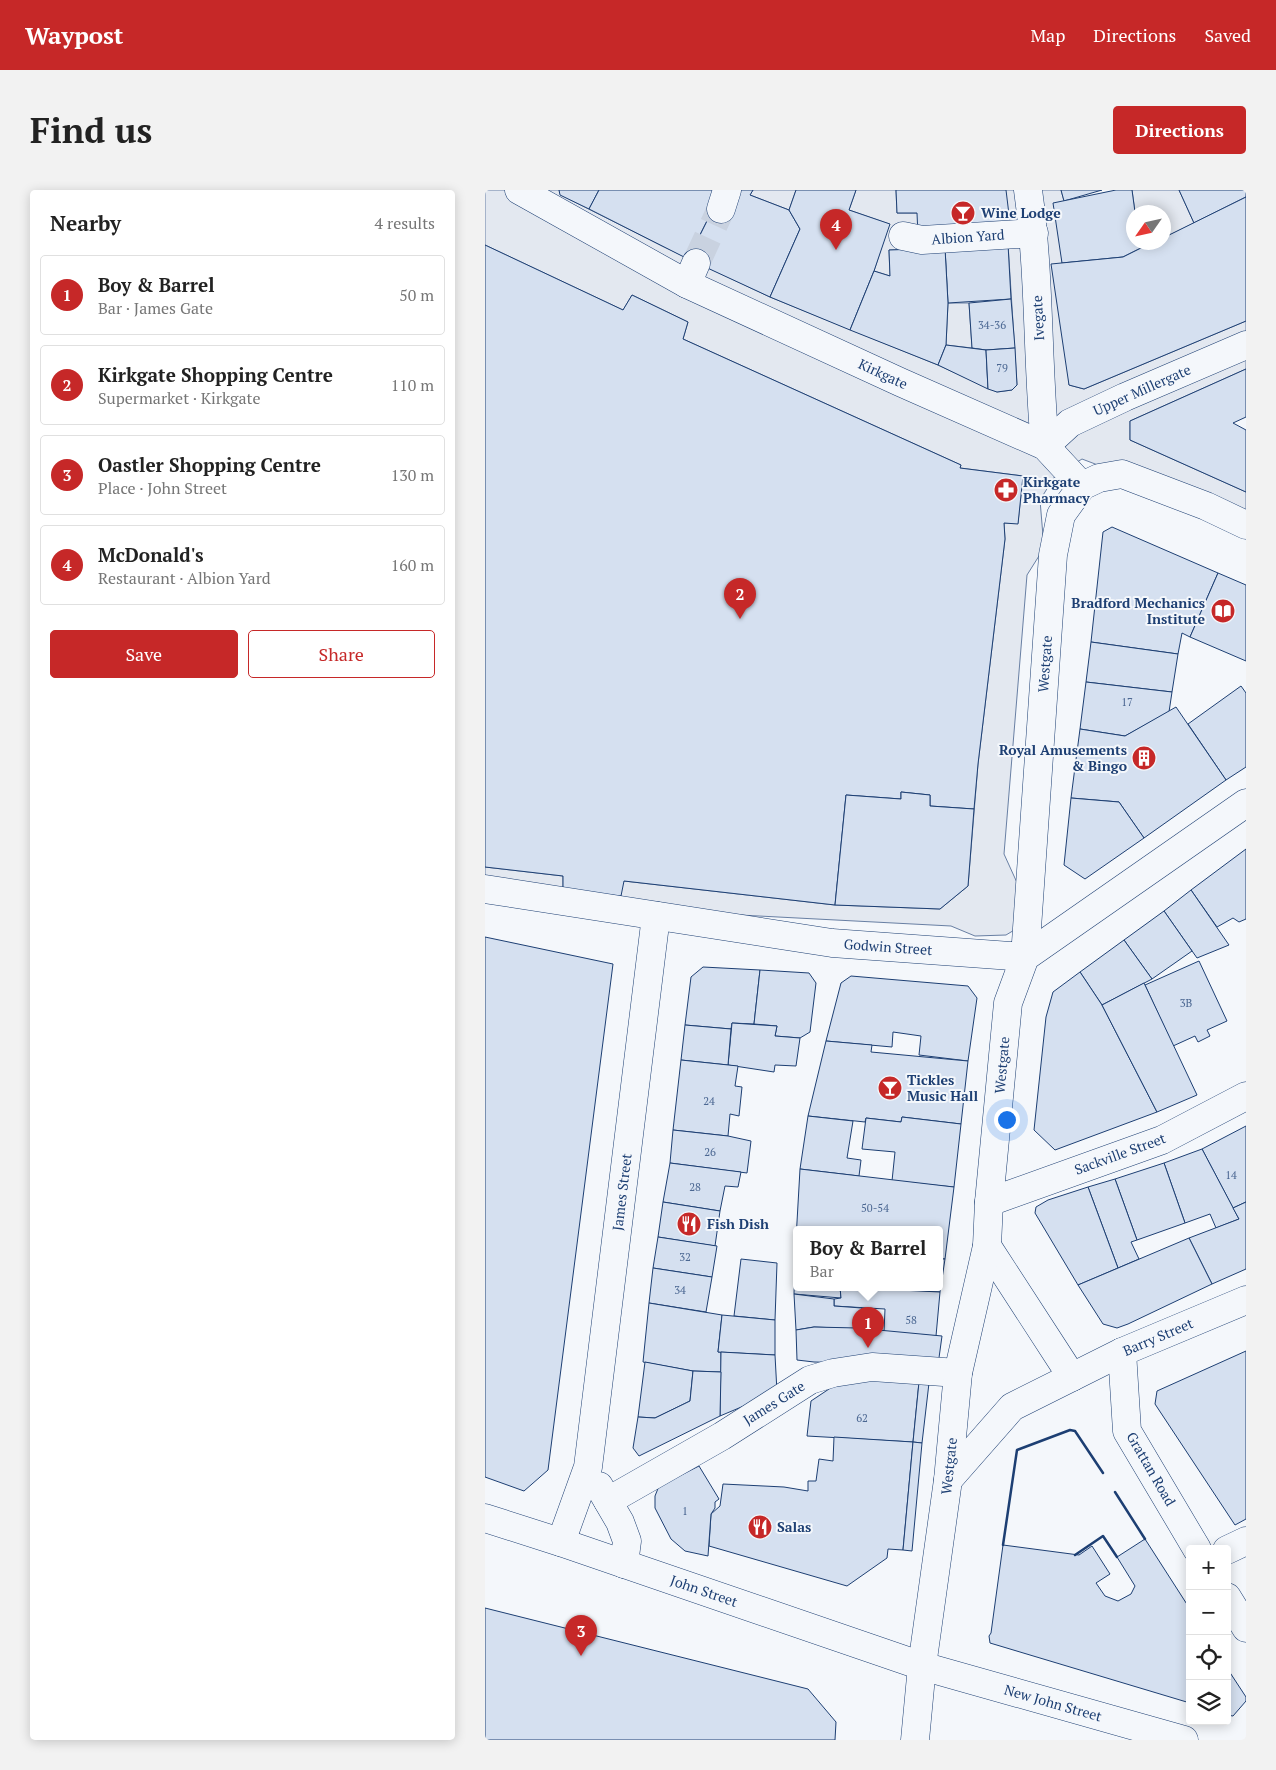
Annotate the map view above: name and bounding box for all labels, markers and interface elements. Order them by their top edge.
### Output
text: Waypost [25,19,123,51]
text: Map [1030,23,1065,47]
text: Directions [1093,23,1176,47]
text: Saved [1204,23,1251,47]
button: Directions [1113,106,1246,154]
text: Find us [30,107,152,153]
bar icon: Wine Lodge [950,200,976,226]
place label: Wine Lodge [981,203,1061,222]
north arrow [1126,205,1171,250]
text: Nearby [50,209,121,237]
pin: 4 [820,209,852,250]
text: 4 results [375,212,435,234]
street label: Albion Yard [931,224,1005,249]
text: Boy & Barrel [98,272,214,297]
text: 1 [62,284,72,306]
text: 50 m [399,284,434,306]
street label: Ivegate [1027,295,1048,341]
text: Bar · James Gate [98,297,213,319]
house number: 34-36 [978,318,1006,332]
street label: Kirkgate [855,354,911,393]
street label: Upper Millergate [1090,360,1194,420]
house number: 79 [996,361,1008,375]
text: Kirkgate Shopping Centre [98,362,333,387]
text: 2 [62,374,72,396]
text: 110 m [391,374,434,396]
text: Supermarket · Kirkgate [98,387,261,409]
text: Oastler Shopping Centre [98,452,321,477]
text: 3 [62,464,72,486]
text: 130 m [391,464,434,486]
place label: Kirkgate Pharmacy [1023,472,1090,507]
text: Place · John Street [98,477,227,499]
pharmacy icon: Kirkgate Pharmacy [993,477,1019,503]
text: McDonald's [98,542,204,567]
text: 4 [62,554,72,576]
text: 160 m [391,554,434,576]
text: Restaurant · Albion Yard [98,567,271,589]
pin: 2 [724,578,756,619]
place label: Bradford Mechanics Institute [1071,593,1205,628]
library icon: Bradford Mechanics Institute [1210,598,1236,624]
button: Save [50,630,238,678]
button: Share [248,630,435,678]
street label: Westgate [1033,635,1056,693]
house number: 17 [1121,695,1133,709]
place label: Royal Amusements & Bingo [999,740,1127,775]
building icon: Royal Amusements & Bingo [1131,745,1157,771]
street label: Godwin Street [843,934,934,959]
house number: 3B [1180,996,1193,1010]
street label: Westgate [990,1036,1013,1094]
place label: Tickles Music Hall [907,1070,978,1105]
bar icon: Tickles Music Hall [877,1075,903,1101]
house number: 24 [703,1094,715,1108]
your location [994,1107,1020,1133]
street label: Sackville Street [1072,1128,1169,1179]
house number: 26 [704,1145,716,1159]
street label: James Street [607,1151,636,1232]
house number: 14 [1225,1168,1237,1182]
house number: 28 [689,1180,701,1194]
house number: 50-54 [861,1201,889,1215]
restaurant icon: Fish Dish [676,1211,702,1237]
place label: Fish Dish [707,1214,769,1233]
popup [793,1226,943,1291]
text: Boy & Barrel [810,1235,926,1260]
house number: 32 [679,1250,691,1264]
text: Bar [810,1260,834,1282]
house number: 34 [674,1283,686,1297]
pin: 1 [852,1307,884,1348]
house number: 58 [905,1313,917,1327]
street label: Barry Street [1120,1313,1197,1360]
street label: James Gate [739,1376,808,1429]
house number: 62 [856,1411,868,1425]
street label: Grattan Road [1123,1428,1180,1509]
street label: Westgate [936,1437,961,1495]
house number: 1 [682,1504,688,1518]
restaurant icon: Salas [747,1514,773,1540]
place label: Salas [777,1517,811,1536]
map controls [1186,1545,1231,1725]
button: + [1186,1545,1231,1590]
street label: John Street [668,1570,741,1611]
button: − [1186,1590,1231,1635]
pin: 3 [565,1615,597,1656]
button: locate [1186,1635,1231,1680]
street label: New John Street [1002,1680,1105,1726]
button: layers [1186,1680,1231,1725]

